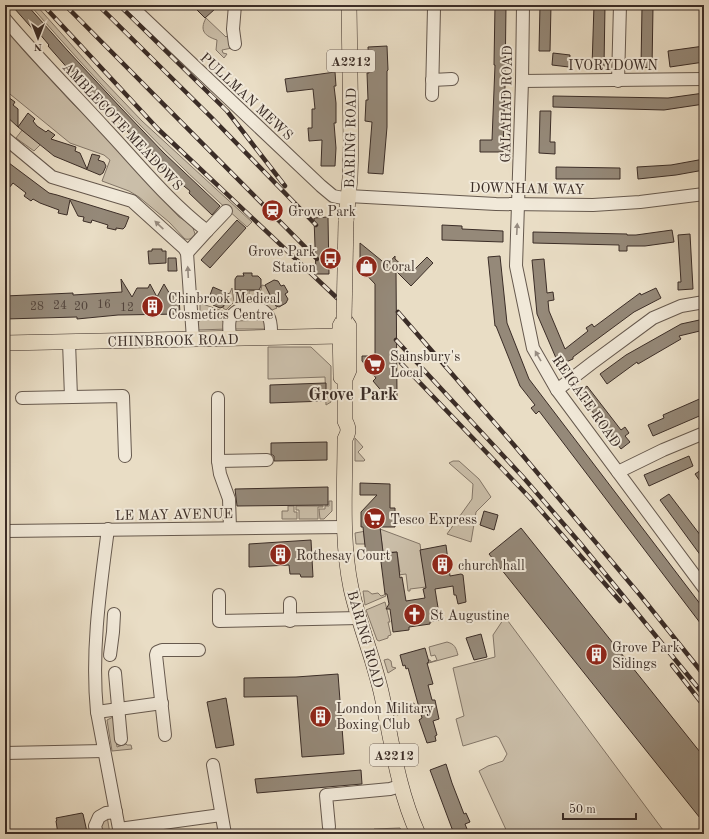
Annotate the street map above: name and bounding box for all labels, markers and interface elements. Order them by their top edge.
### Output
north arrow [18,18,58,58]
text: N [33,41,42,52]
street label: GALAHAD ROAD [499,45,515,163]
street label: PULLMAN MEWS [197,50,295,143]
road number: A2212 [327,50,375,72]
street label: IVORYDOWN [568,59,658,73]
street label: AMBLECOTE MEADOWS [59,60,185,193]
street label: BARING ROAD [343,87,359,188]
street label: DOWNHAM WAY [469,181,585,197]
station icon: Grove Park [260,198,286,224]
place label: Grove Park [288,205,356,219]
one-way arrow [155,221,164,230]
one-way arrow [514,223,521,235]
place label: Grove Park Station [248,245,316,275]
bus stop icon: Grove Park Station [318,246,344,272]
shop icon: Coral [353,253,379,279]
place label: Coral [382,260,415,274]
one-way arrow [185,265,191,278]
place label: Chinbrook Medical Cosmetics Centre [168,292,281,322]
building icon: Chinbrook Medical Cosmetics Centre [139,293,165,319]
house number: 16 [97,299,111,311]
house number: 24 [53,300,67,312]
house number: 28 [30,301,44,313]
house number: 20 [74,301,88,313]
house number: 12 [120,302,134,314]
street label: CHINBROOK ROAD [107,333,239,349]
place label: Sainsbury's Local [390,350,460,380]
one-way arrow [535,350,541,362]
supermarket icon: Sainsbury's Local [361,351,387,377]
street label: REIGATE ROAD [549,353,623,450]
district label: Grove Park [308,386,398,404]
supermarket icon: Tesco Express [362,506,388,532]
street label: LE MAY AVENUE [115,507,233,523]
place label: Tesco Express [390,513,477,527]
building icon: Rothesay Court [267,542,293,568]
place label: Rothesay Court [296,549,391,563]
building icon: church hall [429,552,455,578]
place label: church hall [458,559,525,573]
street label: BARING ROAD [344,589,386,690]
church icon: St Augustine [402,602,428,628]
place label: St Augustine [430,609,509,623]
place label: Grove Park Sidings [612,641,680,671]
building icon: Grove Park Sidings [584,642,610,668]
place label: London Military Boxing Club [336,702,434,732]
building icon: London Military Boxing Club [307,703,333,729]
road number: A2212 [370,744,418,766]
scale bar [563,795,636,821]
text: 50 m [569,803,596,816]

